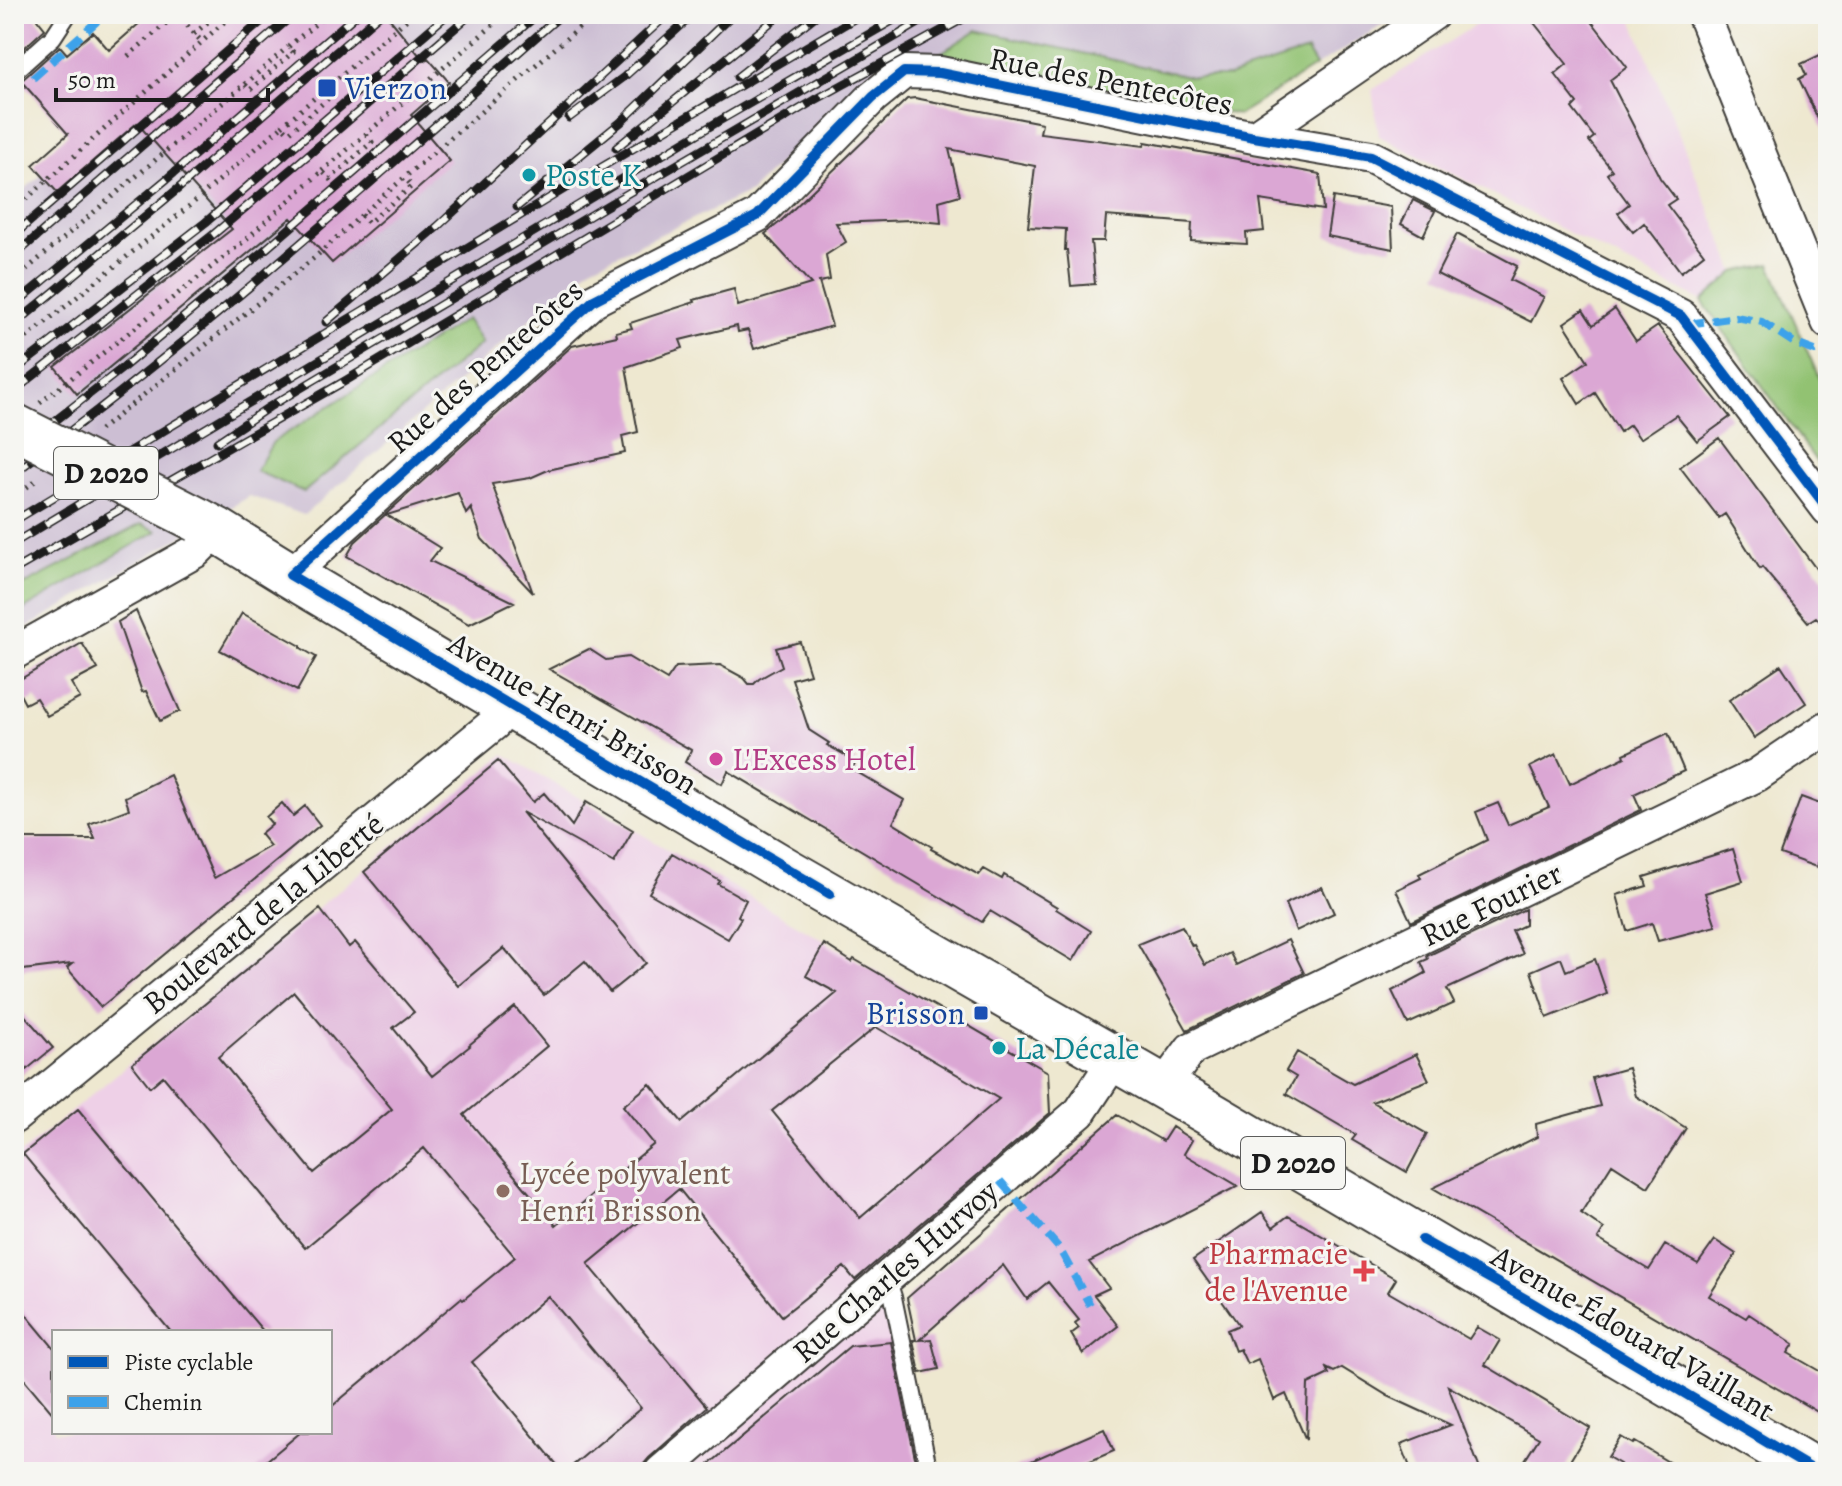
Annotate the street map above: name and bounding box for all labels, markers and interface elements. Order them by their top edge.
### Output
street label: Rue des Pentecôtes [986,36,1236,126]
scale bar [56,52,268,102]
text: 50 m [68,64,116,96]
place label: Vierzon [344,66,447,110]
marker: Vierzon [316,77,338,99]
place label: Poste K [545,153,641,197]
marker: Poste K [520,166,538,184]
street label: Rue des Pentecôtes [377,268,593,464]
road number: D 2020 [54,447,158,499]
street label: Avenue Henri Brisson [439,621,706,805]
place label: L'Excess Hotel [732,737,916,781]
marker: L'Excess Hotel [707,750,725,768]
street label: Boulevard de la Liberté [133,802,393,1024]
street label: Rue Fourier [1413,851,1569,957]
place label: Brisson [866,991,965,1035]
marker: Brisson [972,1004,990,1022]
place label: La Décale [1015,1026,1140,1070]
marker: La Décale [990,1039,1008,1057]
road number: D 2020 [1241,1137,1345,1189]
place label: Lycée polyvalent Henri Brisson [519,1151,730,1232]
street label: Rue Charles Hurvoy [783,1169,1008,1373]
marker: Lycée polyvalent Henri Brisson [494,1182,512,1200]
place label: Pharmacie de l'Avenue [1205,1231,1348,1312]
street label: Avenue Édouard Vaillant [1483,1233,1783,1432]
marker: Pharmacie de l'Avenue [1355,1262,1373,1280]
legend [52,1330,332,1434]
text: Piste cyclable [124,1346,253,1378]
text: Chemin [124,1386,202,1418]

